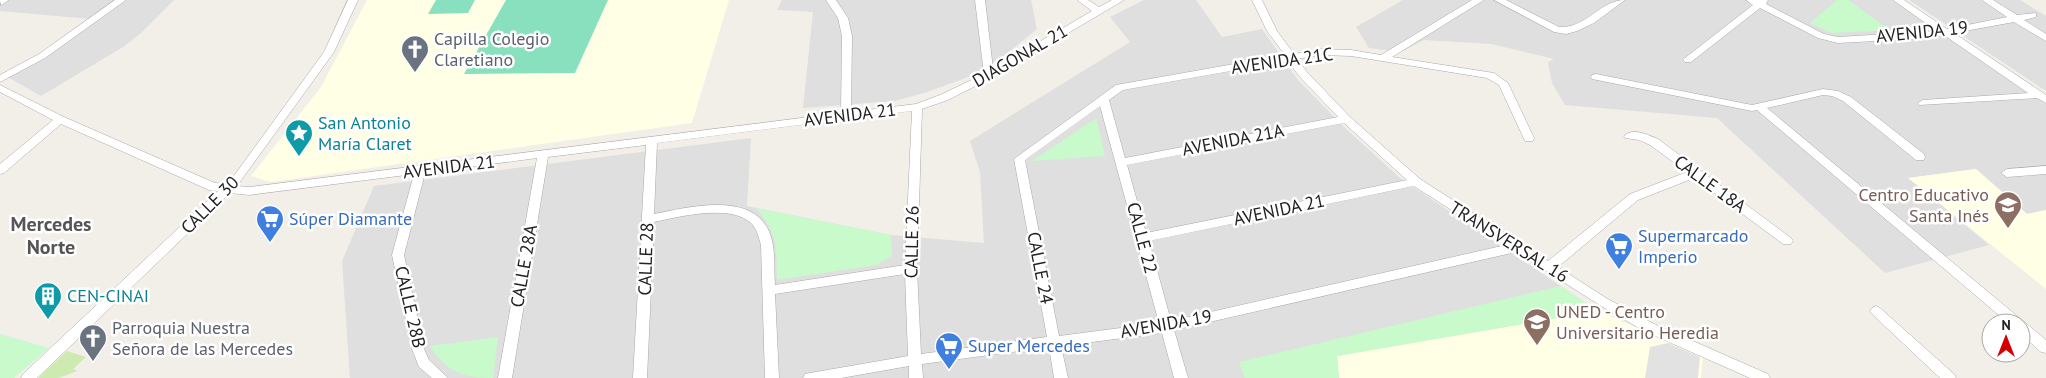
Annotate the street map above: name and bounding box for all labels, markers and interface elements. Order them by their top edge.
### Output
street label: AVENIDA 19 [1875,15,1969,48]
street label: DIAGONAL 21 [968,19,1071,92]
place label: Capilla Colegio Claretiano [434,27,549,71]
church icon: Capilla Colegio Claretiano [400,34,430,73]
street label: AVENIDA 21C [1229,42,1334,79]
street label: AVENIDA 21 [803,97,897,132]
place label: San Antonio María Claret [318,111,412,155]
place icon: San Antonio María Claret [284,118,314,157]
street label: AVENIDA 21A [1180,118,1286,161]
street label: AVENIDA 21 [402,149,496,184]
street label: CALLE 18A [1670,150,1751,218]
street label: CALLE 30 [176,171,244,239]
place label: Centro Educativo Santa Inés [1859,183,1989,227]
street label: AVENIDA 21 [1231,189,1327,230]
school or university icon: Centro Educativo Santa Inés [1993,190,2023,229]
street label: TRANSVERSAL 16 [1445,196,1573,287]
street label: CALLE 22 [1122,200,1163,276]
supermarket icon: Súper Diamante [255,204,285,243]
street label: CALLE 26 [899,205,924,279]
place label: Súper Diamante [289,207,412,230]
district label: Mercedes Norte [10,211,92,260]
street label: CALLE 28A [505,222,542,309]
street label: CALLE 28 [633,222,658,296]
place label: Supermarcado Imperio [1638,224,1748,268]
street label: CALLE 24 [1022,230,1059,306]
supermarket icon: Supermarcado Imperio [1604,231,1634,270]
street label: CALLE 28B [390,264,431,350]
building icon: CEN-CINAI [33,281,63,320]
place label: CEN-CINAI [67,284,149,307]
place label: UNED - Centro Universitario Heredia [1556,300,1719,344]
street label: AVENIDA 19 [1118,304,1213,343]
school or university icon: UNED - Centro Universitario Heredia [1522,307,1552,346]
north arrow [1981,313,2031,363]
place label: Parroquia Nuestra Señora de las Mercedes [112,316,293,360]
text: N [2001,316,2011,334]
church icon: Parroquia Nuestra Señora de las Mercedes [78,323,108,362]
supermarket icon: Super Mercedes [934,331,964,370]
place label: Super Mercedes [968,334,1090,357]

